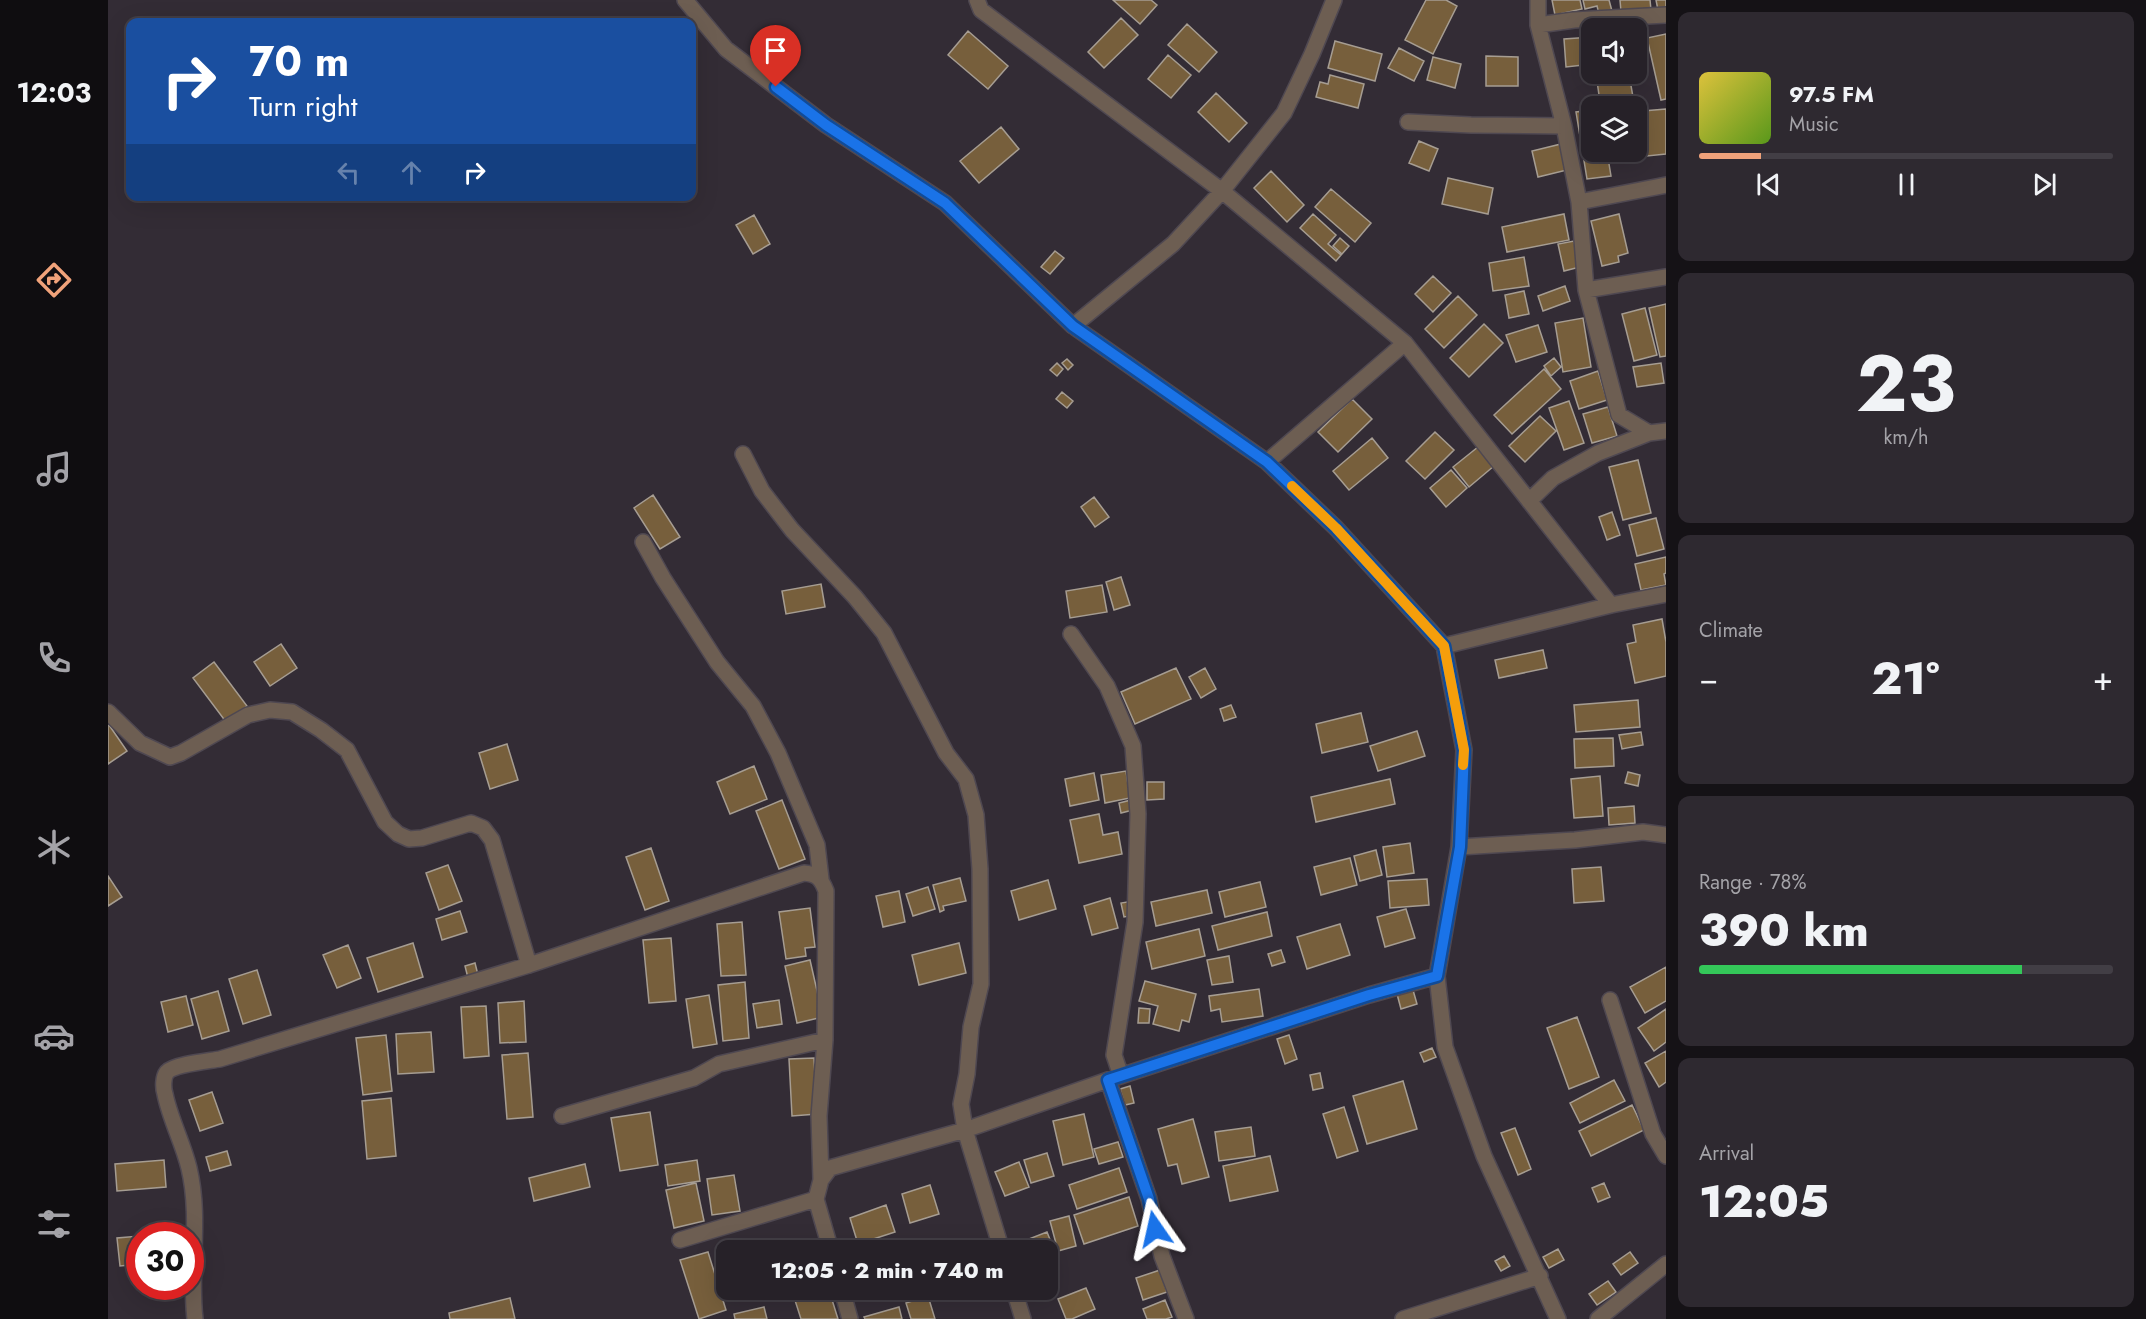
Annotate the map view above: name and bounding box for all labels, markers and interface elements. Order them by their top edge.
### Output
map controls [1581,18,1647,162]
button: sound [1581,18,1647,84]
pin [750,25,801,87]
text: 70 m [249,31,349,92]
icon: arrive [759,34,792,67]
icon: right [150,42,228,120]
text: 12:03 [17,73,91,112]
text: 97.5 FM [1789,78,1874,110]
text: Turn right [249,87,357,126]
button: layers [1581,96,1647,162]
text: Music [1789,110,1839,139]
icon: left [332,156,365,189]
icon: ahead [395,156,428,189]
icon: right [458,156,491,189]
icon: previous [1752,168,1785,201]
icon: pause [1890,168,1923,201]
icon: next [2028,168,2061,201]
icon: directions [33,259,75,301]
text: 23 [1856,328,1956,440]
text: km/h [1883,423,1929,452]
icon: music [33,448,75,490]
text: Climate [1699,616,1763,645]
icon: phone [33,637,75,679]
text: 21° [1872,646,1940,711]
text: − [1699,655,1718,702]
text: + [2093,655,2113,702]
icon: climate [33,826,75,868]
text: Range · 78% [1699,868,1806,897]
text: 390 km [1699,898,1869,963]
icon: car [33,1015,75,1057]
text: Arrival [1699,1139,1754,1168]
text: 12:05 [1699,1169,1829,1234]
position arrow [1123,1197,1187,1261]
icon: filters [33,1203,75,1245]
speed limit sign: 30 [126,1222,204,1300]
text: 12:05 · 2 min · 740 m [770,1254,1004,1286]

